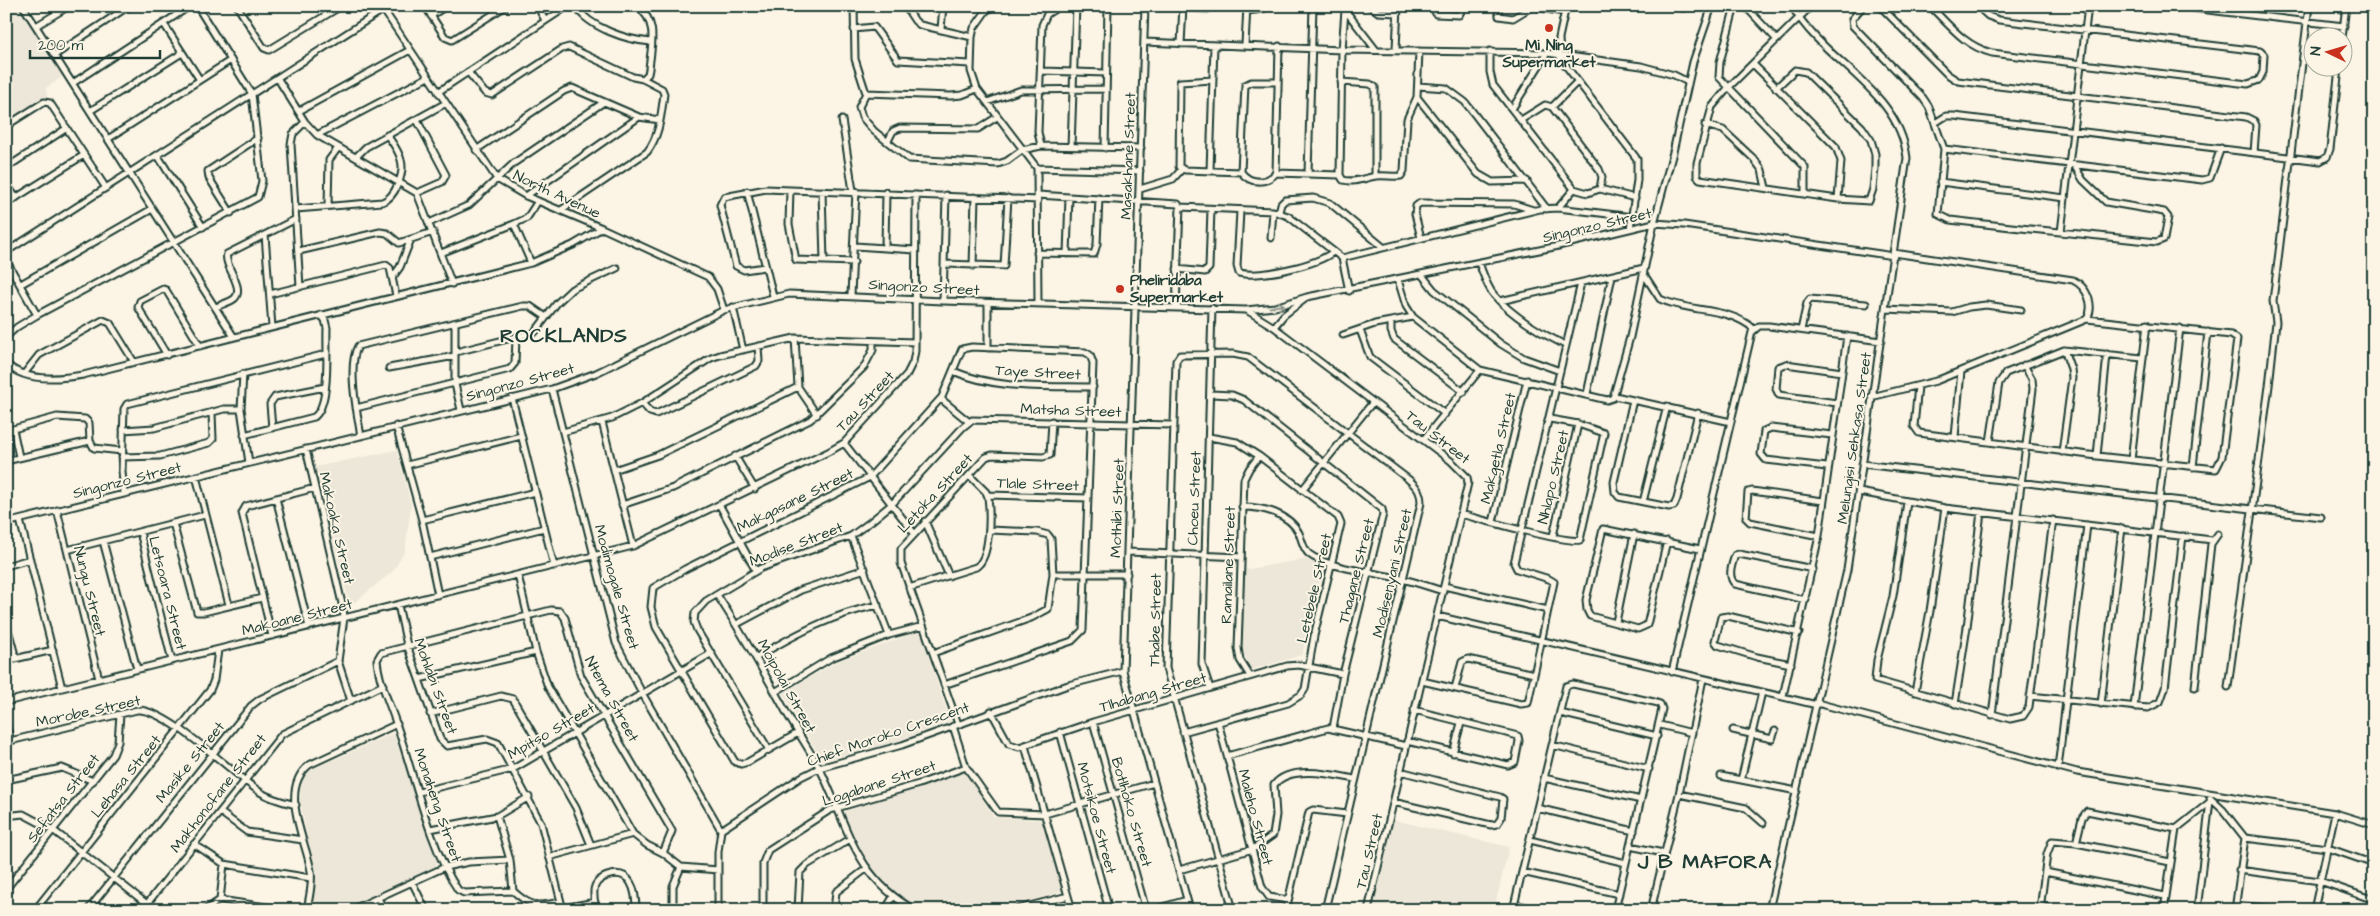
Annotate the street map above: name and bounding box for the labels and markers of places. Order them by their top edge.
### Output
marker: Mi Ning Supermarket [1543,22,1555,34]
place label: Mi Ning Supermarket [1502,35,1596,73]
place label: Pheliridaba Supermarket [1129,270,1224,308]
marker: Pheliridaba Supermarket [1114,283,1126,295]

